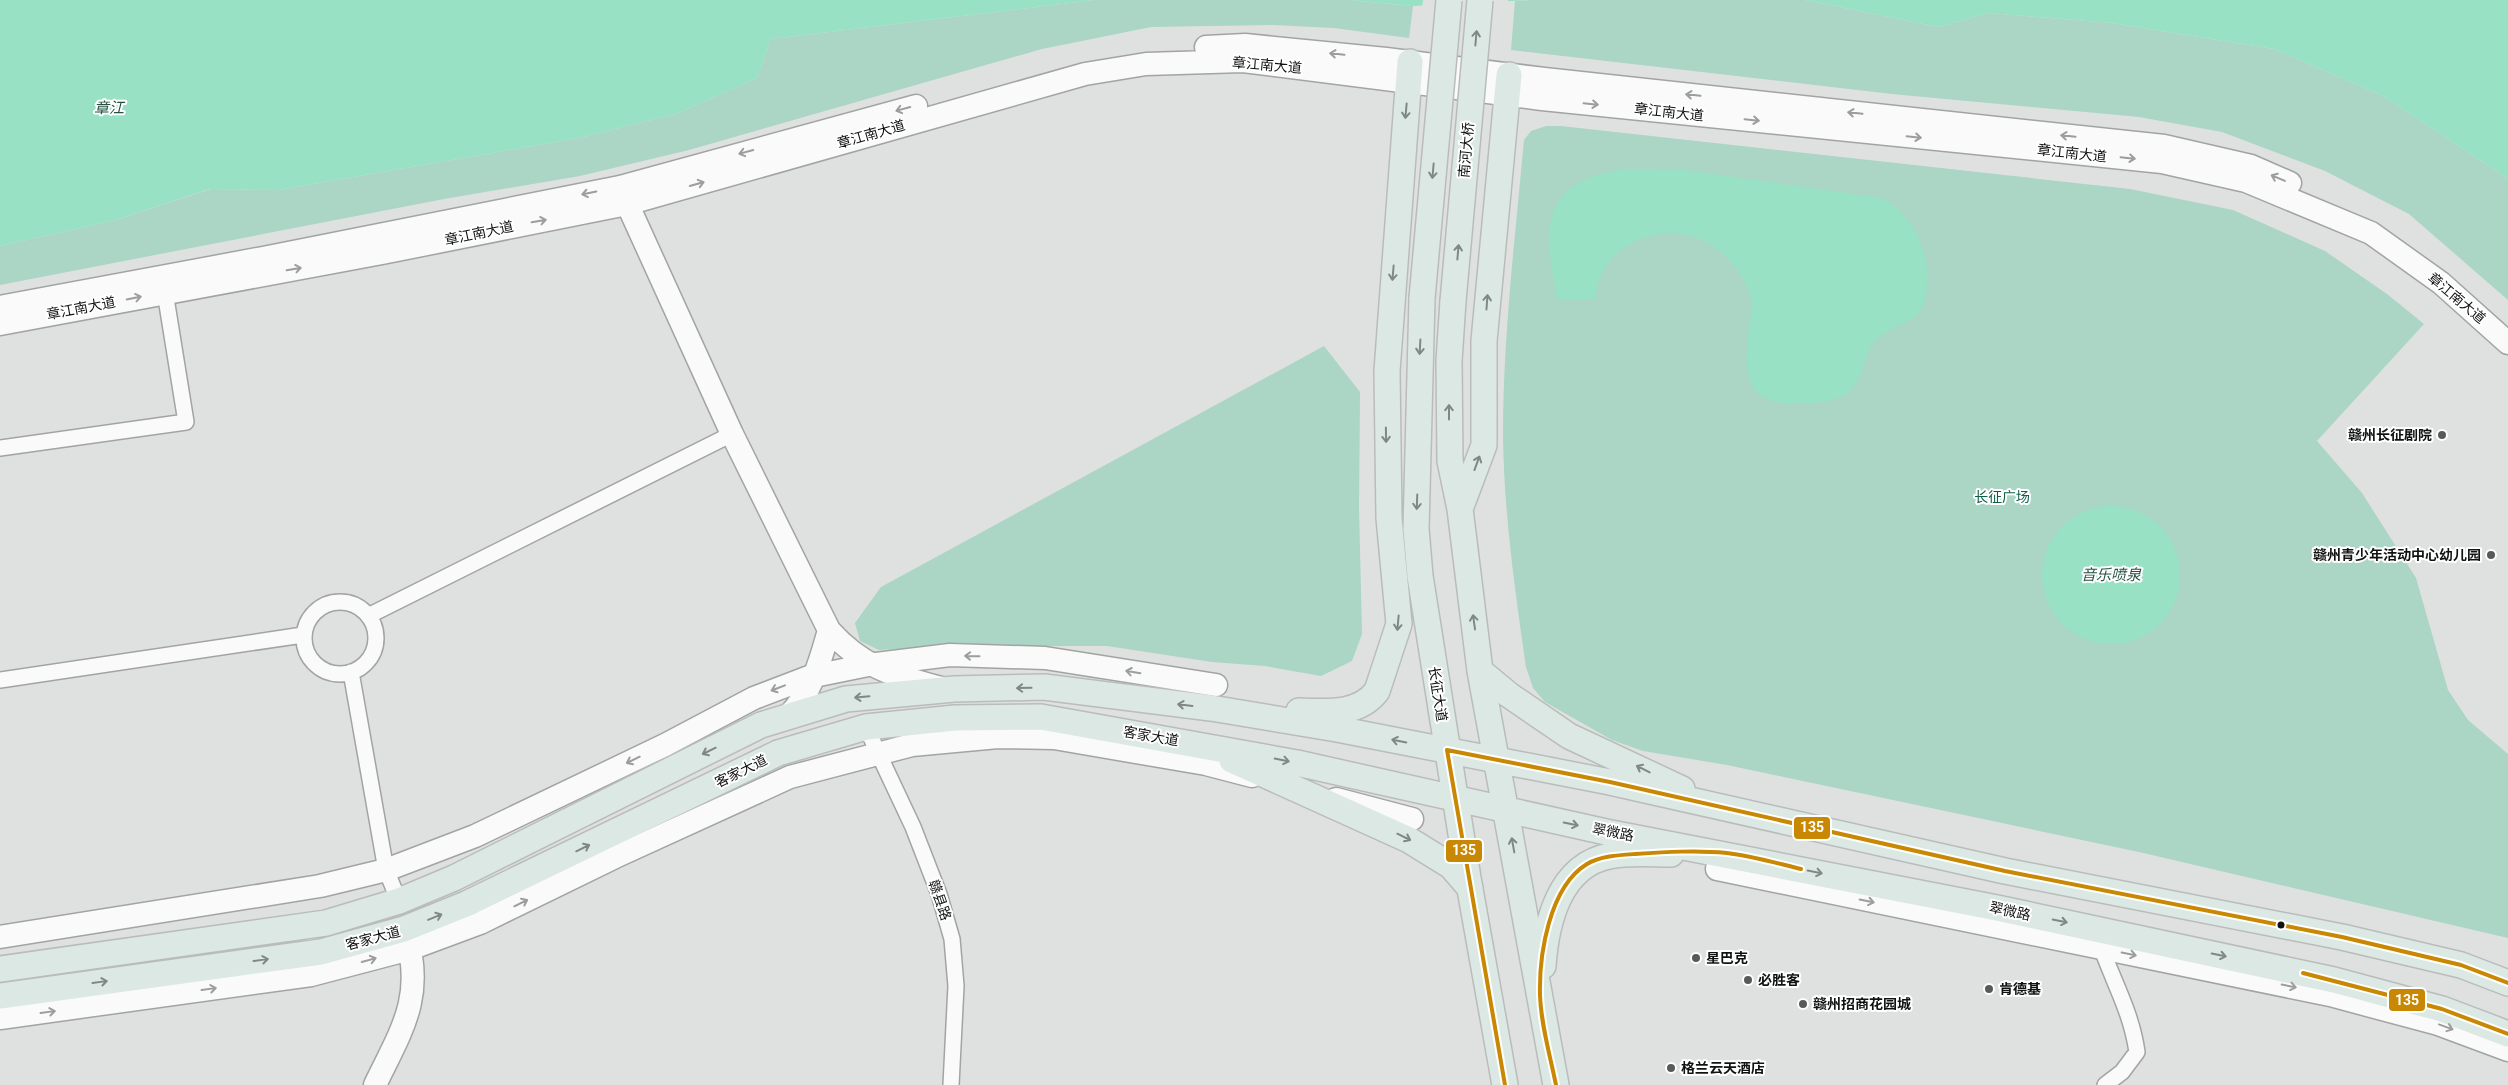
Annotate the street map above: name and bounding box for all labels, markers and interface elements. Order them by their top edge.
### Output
one-way arrow [1472,30,1481,46]
one-way arrow [1330,49,1346,59]
street label: 章江南大道 [1231,54,1303,76]
one-way arrow [1685,90,1701,100]
water label: 章江 [94,99,126,117]
one-way arrow [1582,99,1598,109]
street label: 章江南大道 [1633,100,1705,124]
one-way arrow [1401,102,1411,118]
one-way arrow [895,105,911,115]
one-way arrow [1847,108,1863,118]
one-way arrow [1744,115,1760,125]
street label: 章江南大道 [835,117,907,151]
street label: 南河大桥 [1456,121,1476,179]
one-way arrow [2061,131,2077,141]
one-way arrow [1906,132,1922,142]
street label: 章江南大道 [2036,141,2108,165]
one-way arrow [738,148,754,158]
one-way arrow [2120,153,2136,163]
one-way arrow [1429,162,1438,178]
one-way arrow [2271,172,2286,182]
one-way arrow [689,179,705,189]
one-way arrow [581,189,597,199]
one-way arrow [530,215,546,225]
street label: 章江南大道 [443,218,515,248]
one-way arrow [1453,244,1462,260]
one-way arrow [285,264,301,274]
one-way arrow [1388,264,1398,280]
street label: 章江南大道 [2425,269,2489,327]
street label: 章江南大道 [45,293,117,323]
one-way arrow [125,293,141,302]
one-way arrow [1482,294,1492,310]
one-way arrow [1416,339,1425,355]
one-way arrow [1444,404,1454,420]
one-way arrow [1381,426,1391,443]
place label: 赣州长征剧院 [2348,427,2432,443]
marker: 赣州长征剧院 [2436,429,2448,441]
one-way arrow [1473,456,1482,472]
park label: 长征广场 [1974,489,2030,505]
one-way arrow [1412,494,1422,510]
place label: 赣州青少年活动中心幼儿园 [2313,547,2481,563]
marker: 赣州青少年活动中心幼儿园 [2485,549,2497,561]
water label: 音乐喷泉 [2081,566,2142,584]
one-way arrow [1393,614,1403,630]
one-way arrow [1469,615,1479,631]
one-way arrow [964,651,980,661]
street label: 长征大道 [1426,665,1450,723]
one-way arrow [1126,667,1142,677]
one-way arrow [1016,683,1032,693]
one-way arrow [771,685,786,694]
one-way arrow [854,693,870,702]
one-way arrow [1178,700,1194,710]
street label: 客家大道 [1122,723,1180,749]
one-way arrow [1392,736,1408,745]
one-way arrow [702,746,717,756]
street label: 客家大道 [712,752,770,790]
one-way arrow [626,756,641,766]
one-way arrow [1274,756,1290,766]
one-way arrow [1636,764,1651,773]
line badge: 135 [1793,816,1831,840]
text: 135 [1800,819,1824,835]
one-way arrow [1562,820,1578,829]
street label: 翠微路 [1591,820,1635,844]
one-way arrow [1396,833,1411,842]
one-way arrow [1507,838,1517,854]
line badge: 135 [1445,839,1483,863]
text: 135 [1452,842,1476,858]
one-way arrow [575,843,590,853]
one-way arrow [1807,867,1823,877]
street label: 赣县路 [926,878,954,922]
one-way arrow [1859,896,1875,906]
one-way arrow [513,898,528,907]
street label: 翠微路 [1988,899,2032,923]
one-way arrow [427,912,442,921]
one-way arrow [2052,917,2068,926]
unlabelled marker [2276,920,2286,930]
street label: 客家大道 [344,923,402,953]
place label: 星巴克 [1706,950,1748,966]
one-way arrow [2121,950,2137,960]
one-way arrow [2211,951,2227,960]
marker: 星巴克 [1690,952,1702,964]
one-way arrow [360,954,376,964]
one-way arrow [253,955,269,965]
place label: 必胜客 [1758,972,1800,988]
marker: 必胜客 [1742,974,1754,986]
one-way arrow [92,977,108,987]
place label: 肯德基 [1999,981,2041,997]
one-way arrow [2280,982,2296,992]
marker: 肯德基 [1983,983,1995,995]
one-way arrow [201,984,217,994]
line badge: 135 [2388,988,2426,1012]
text: 135 [2395,992,2419,1008]
place label: 赣州招商花园城 [1813,996,1911,1012]
marker: 赣州招商花园城 [1797,998,1809,1010]
one-way arrow [40,1007,56,1017]
one-way arrow [2438,1023,2453,1032]
place label: 格兰云天酒店 [1681,1060,1765,1076]
marker: 格兰云天酒店 [1665,1062,1677,1074]

